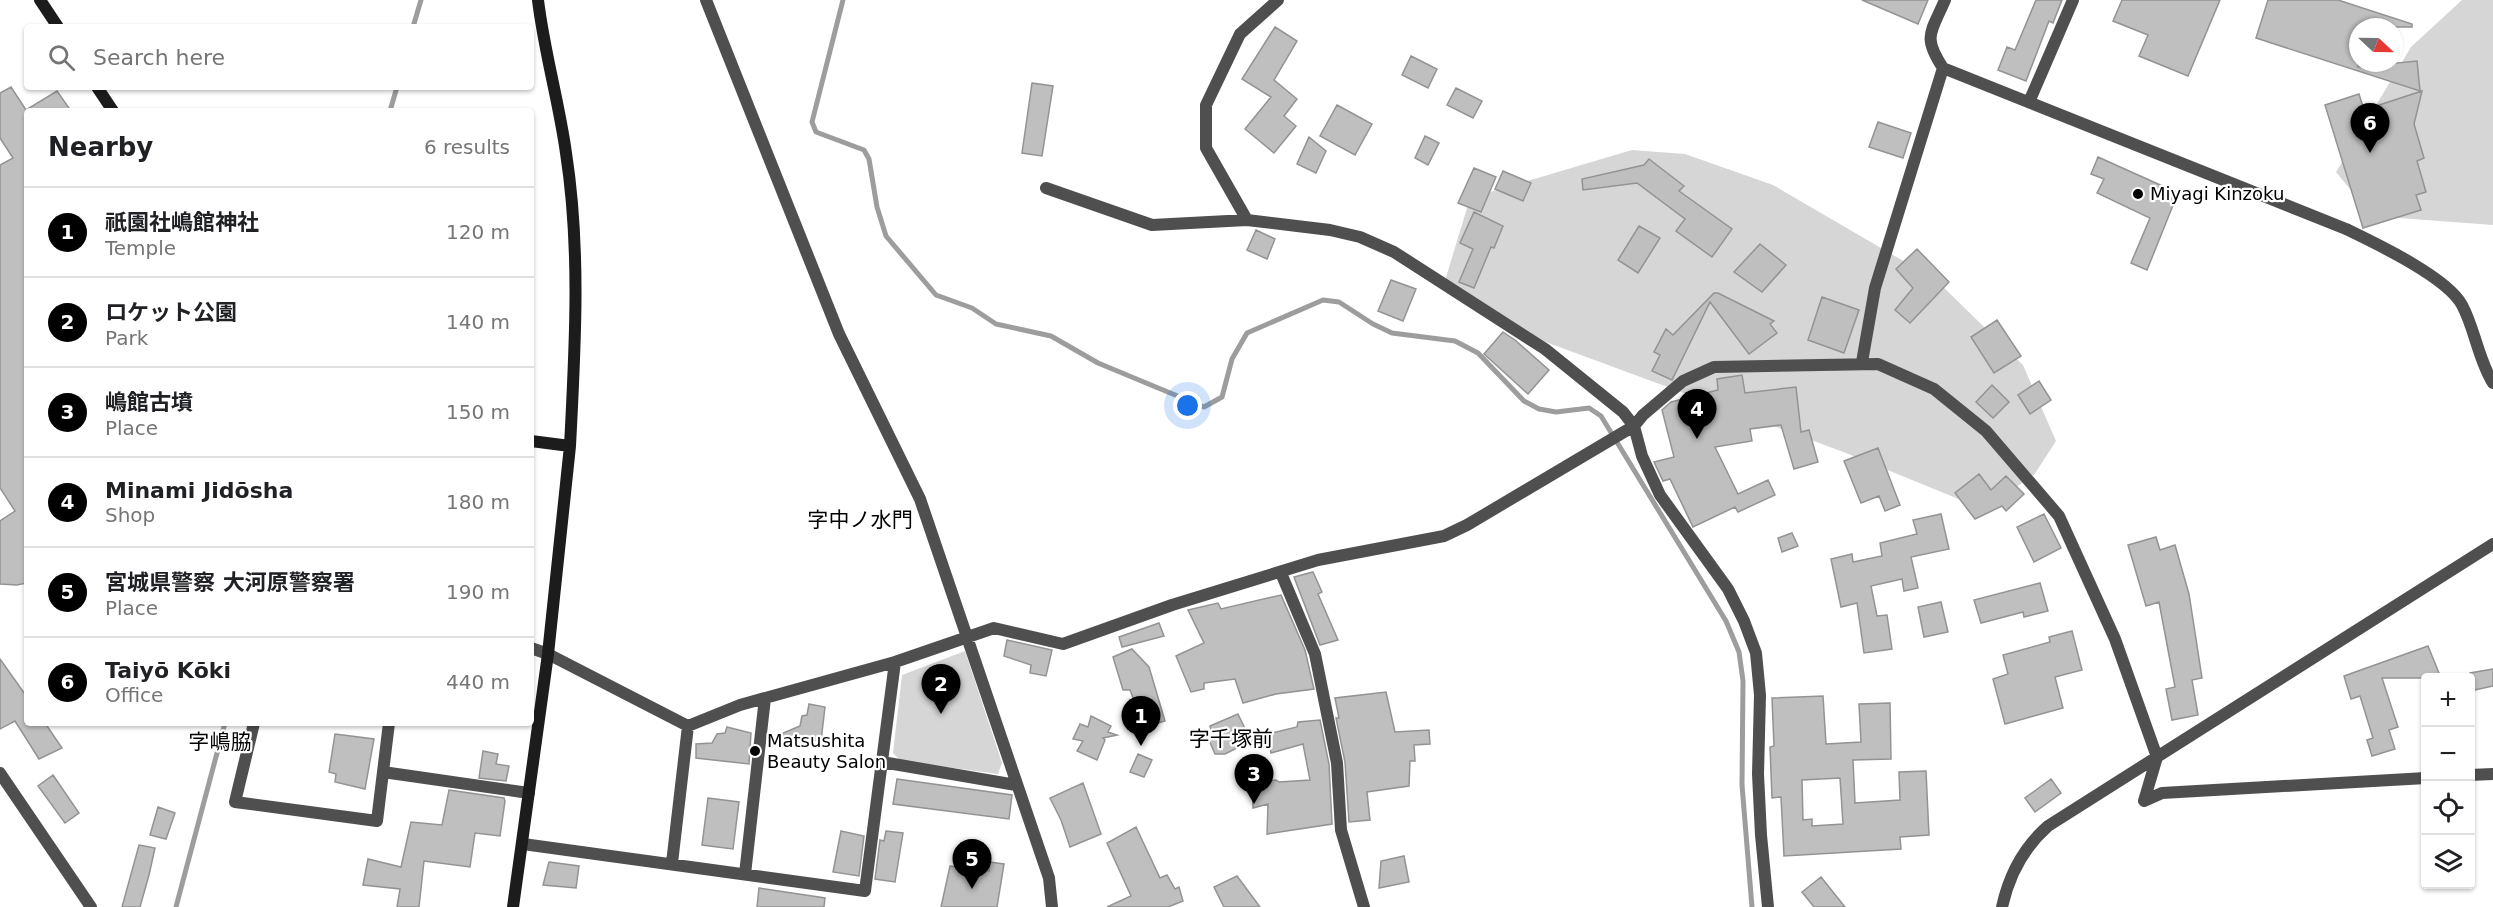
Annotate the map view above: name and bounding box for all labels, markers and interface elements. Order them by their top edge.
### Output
north arrow [2349,18,2403,72]
search box [24,24,534,90]
icon: search [45,41,78,74]
text: Search here [93,45,225,70]
pin: 6 [2350,104,2390,153]
text: Nearby [48,132,153,162]
text: 6 results [424,135,510,159]
place label: Miyagi Kinzoku [2150,183,2284,204]
marker: Miyagi Kinzoku [2131,187,2145,201]
text: 祇園社嶋館神社 [105,210,259,235]
text: 1 [61,220,74,244]
text: 120 m [446,220,510,244]
text: Temple [105,236,176,260]
text: ロケット公園 [105,300,237,325]
text: 2 [61,310,74,334]
text: 140 m [446,310,510,334]
text: Park [105,326,148,350]
text: 嶋館古墳 [105,390,193,415]
pin: 4 [1678,390,1716,439]
your location [1173,391,1202,420]
text: 3 [61,400,74,424]
text: 150 m [446,400,510,424]
text: Place [105,416,158,440]
text: Minami Jidōsha [105,478,293,503]
text: 4 [61,490,74,514]
text: 180 m [446,490,510,514]
text: Shop [105,503,155,527]
district label: 字中ノ水門 [808,508,913,532]
text: 宮城県警察 大河原警察署 [105,570,355,595]
text: 5 [61,580,74,604]
text: 190 m [446,580,510,604]
text: Place [105,596,158,620]
text: Taiyō Kōki [105,658,231,683]
pin: 2 [922,664,960,714]
text: 6 [61,670,74,694]
text: 440 m [446,670,510,694]
map controls [2421,673,2475,889]
button: + [2421,673,2475,727]
text: Office [105,683,163,707]
pin: 1 [1122,696,1160,746]
district label: 字千塚前 [1189,727,1273,751]
button: − [2421,727,2475,781]
district label: 字嶋脇 [189,730,252,754]
place label: Matsushita Beauty Salon [767,730,886,772]
marker: Matsushita Beauty Salon [748,744,762,758]
pin: 3 [1234,754,1274,804]
button: locate [2421,781,2475,835]
button: layers [2421,835,2475,889]
pin: 5 [952,840,992,889]

